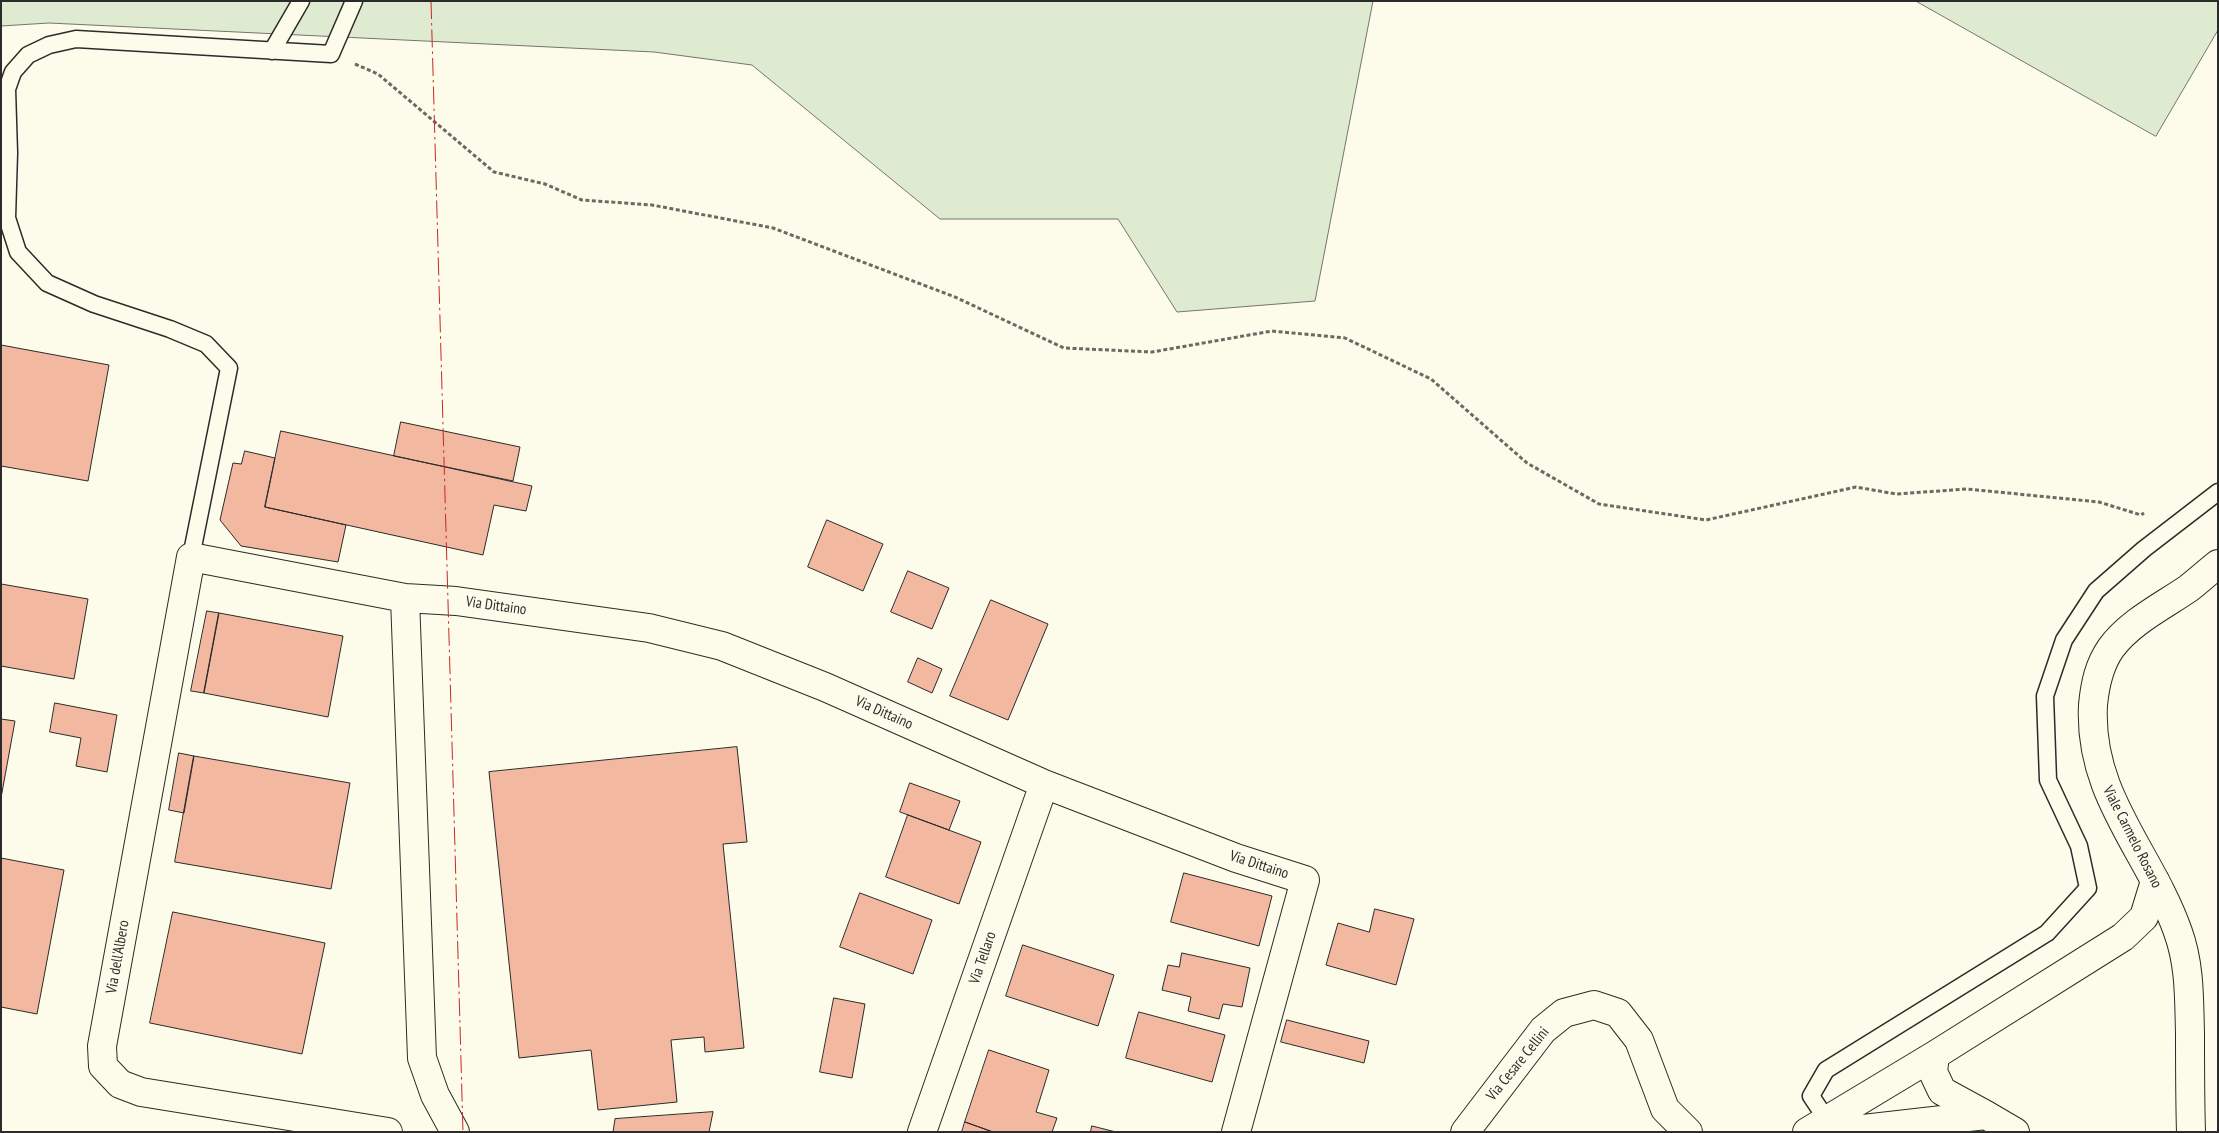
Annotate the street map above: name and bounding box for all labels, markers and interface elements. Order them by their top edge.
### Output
street label: Via Dittaino [465,593,527,619]
street label: Via Dittaino [852,692,916,734]
street label: Viale Carmelo Rosano [2099,783,2165,891]
street label: Via Dittaino [1227,847,1291,883]
street label: Via dell'Albero [103,919,133,995]
street label: Via Tellaro [966,929,1000,987]
street label: Via Cesare Cellini [1483,1024,1553,1104]

